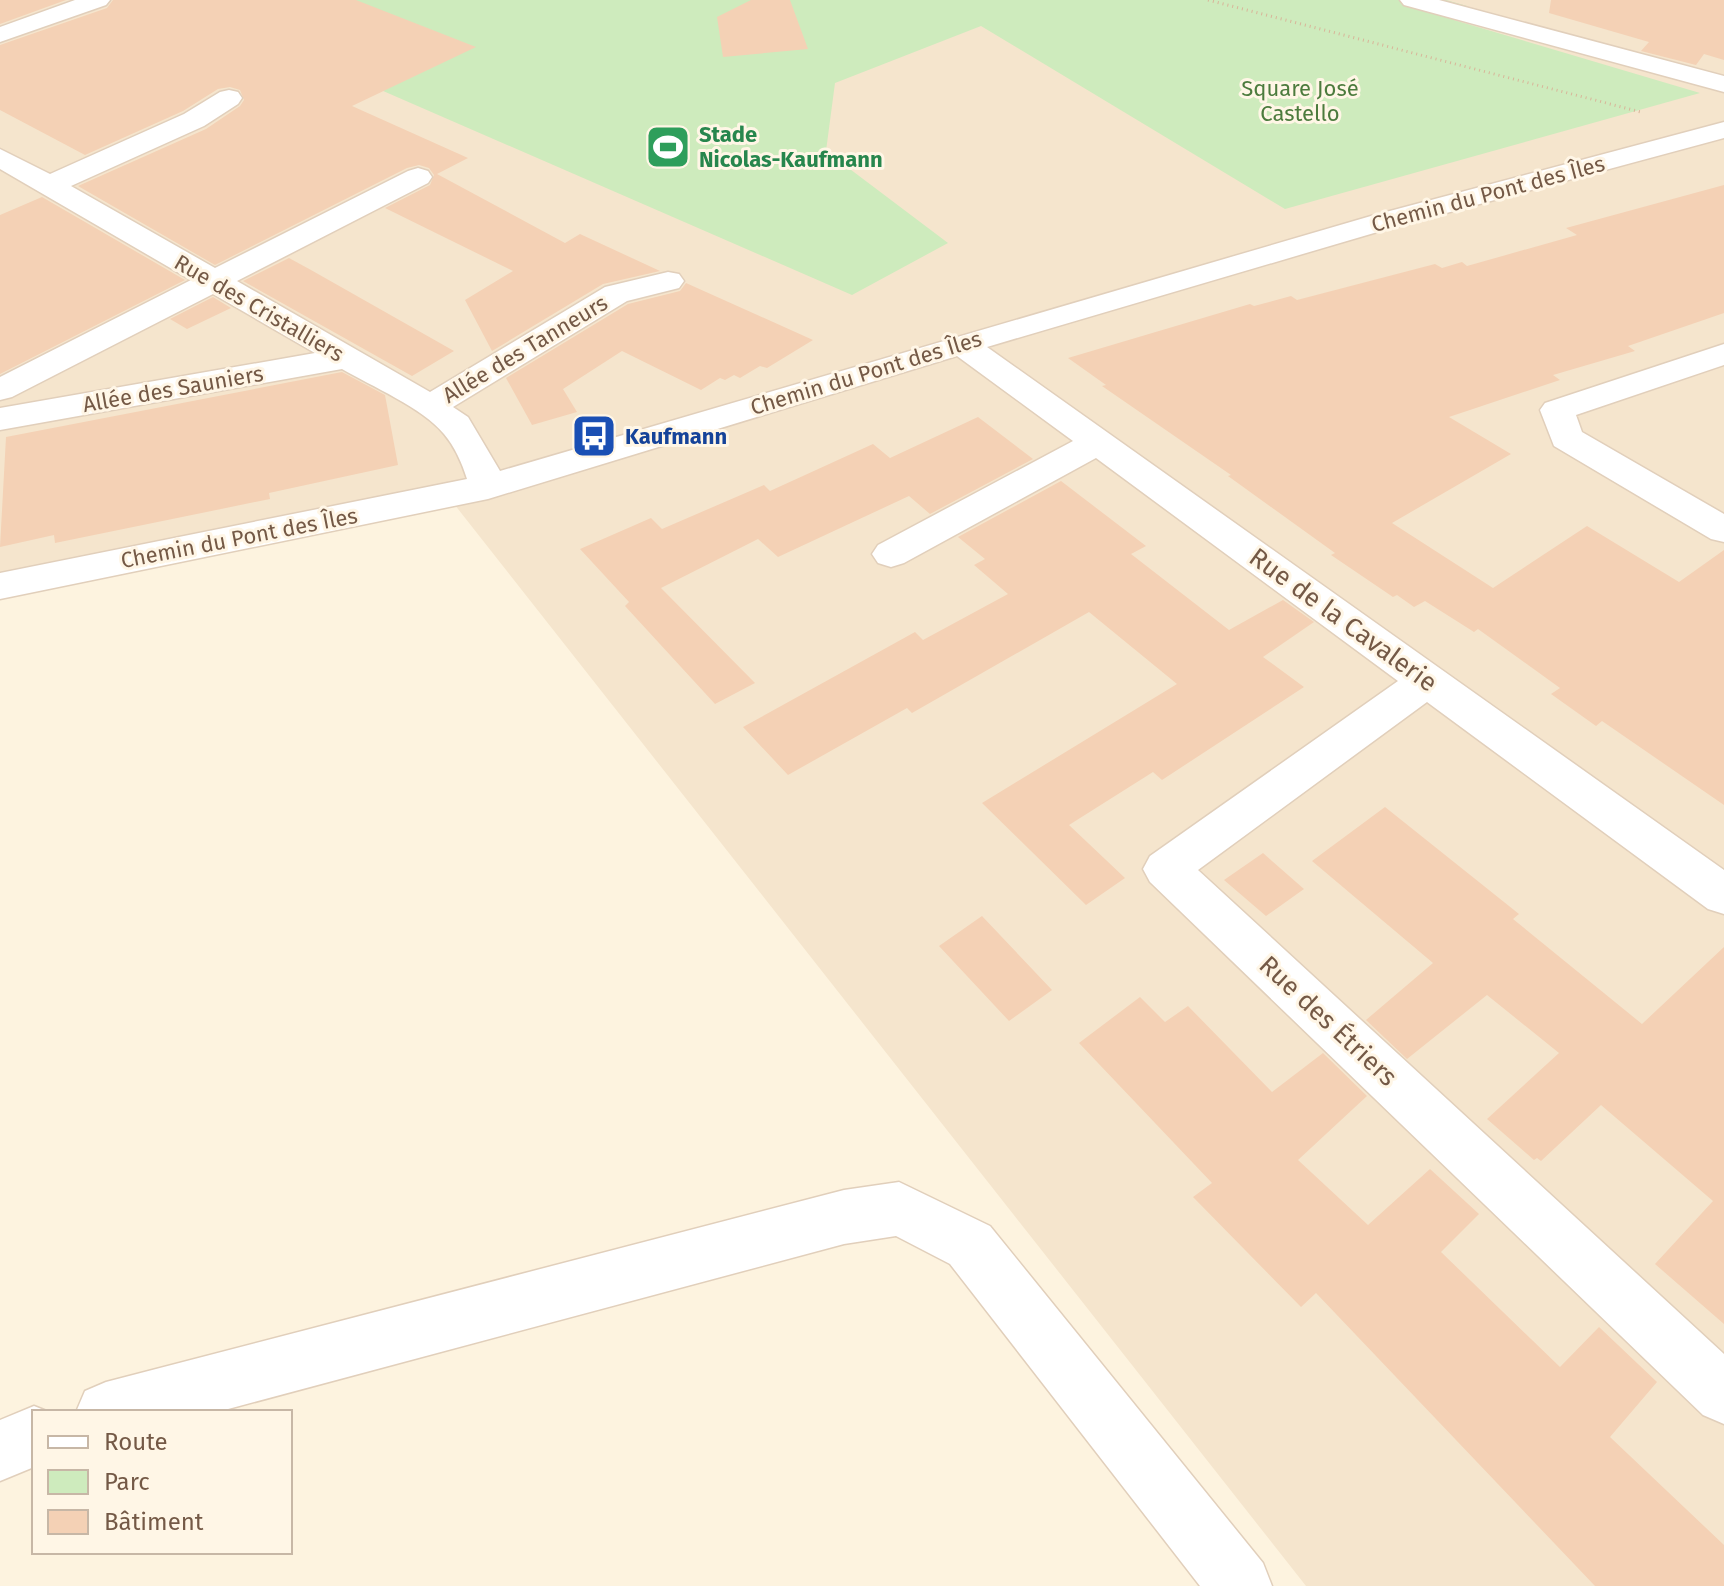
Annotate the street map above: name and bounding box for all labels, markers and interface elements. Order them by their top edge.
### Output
park label: Square José Castello [1241,75,1359,127]
place label: Stade Nicolas-Kaufmann [699,121,883,173]
sports icon: Stade Nicolas-Kaufmann [644,123,692,171]
street label: Chemin du Pont des Îles [1368,150,1608,238]
street label: Rue des Cristalliers [169,249,349,367]
street label: Allée des Tanneurs [438,289,612,409]
street label: Chemin du Pont des Îles [747,325,985,421]
street label: Allée des Sauniers [81,360,265,418]
bus stop icon: Kaufmann [570,412,618,460]
place label: Kaufmann [625,423,727,450]
street label: Chemin du Pont des Îles [118,502,360,574]
street label: Rue de la Cavalerie [1243,541,1443,699]
street label: Rue des Étriers [1253,949,1403,1093]
legend [32,1410,292,1554]
text: Route [104,1428,168,1456]
text: Parc [104,1468,150,1496]
text: Bâtiment [104,1508,204,1536]

